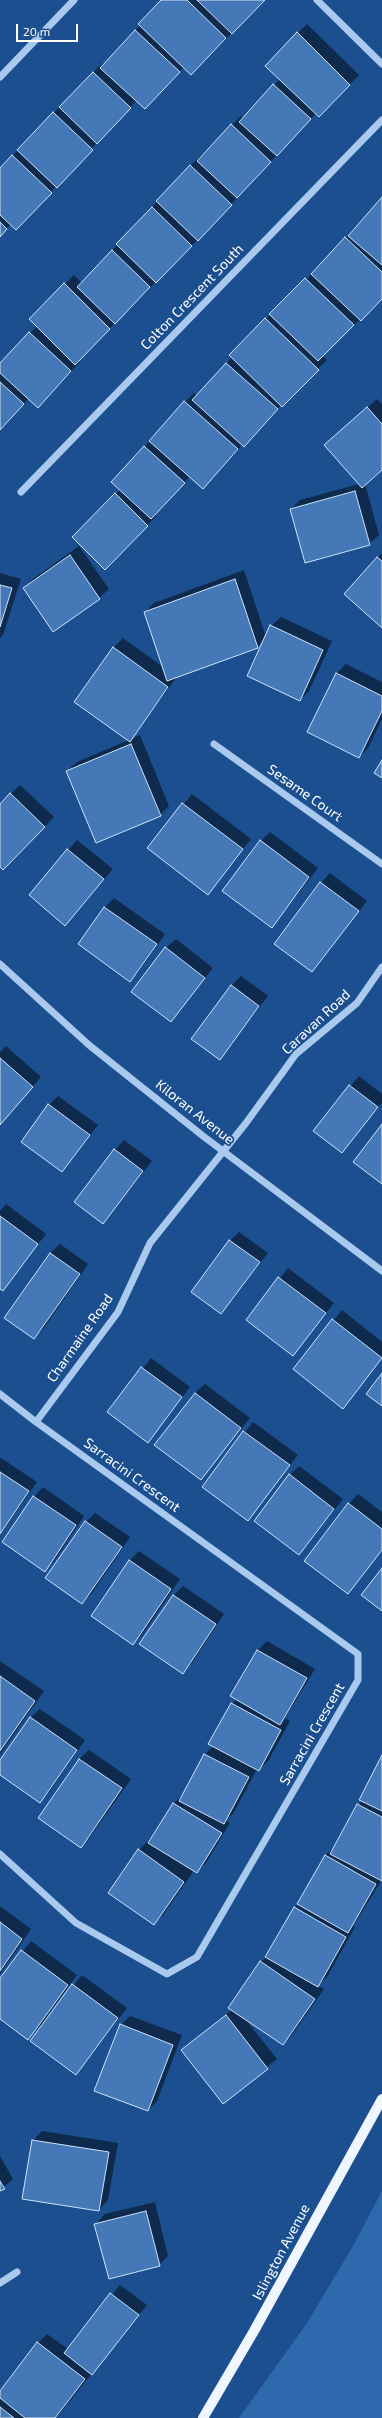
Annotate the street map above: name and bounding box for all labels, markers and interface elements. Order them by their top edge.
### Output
scale bar [18,16,80,42]
text: 20 m [23,24,50,38]
street label: Colton Crescent South [137,241,247,353]
street label: Sesame Court [264,761,346,825]
street label: Caravan Road [278,986,354,1058]
street label: Kiloran Avenue [152,1076,238,1148]
street label: Charmaine Road [43,1291,117,1385]
street label: Sarracini Crescent [80,1434,184,1516]
street label: Sarracini Crescent [276,1680,348,1788]
street label: Islington Avenue [249,2201,313,2303]

